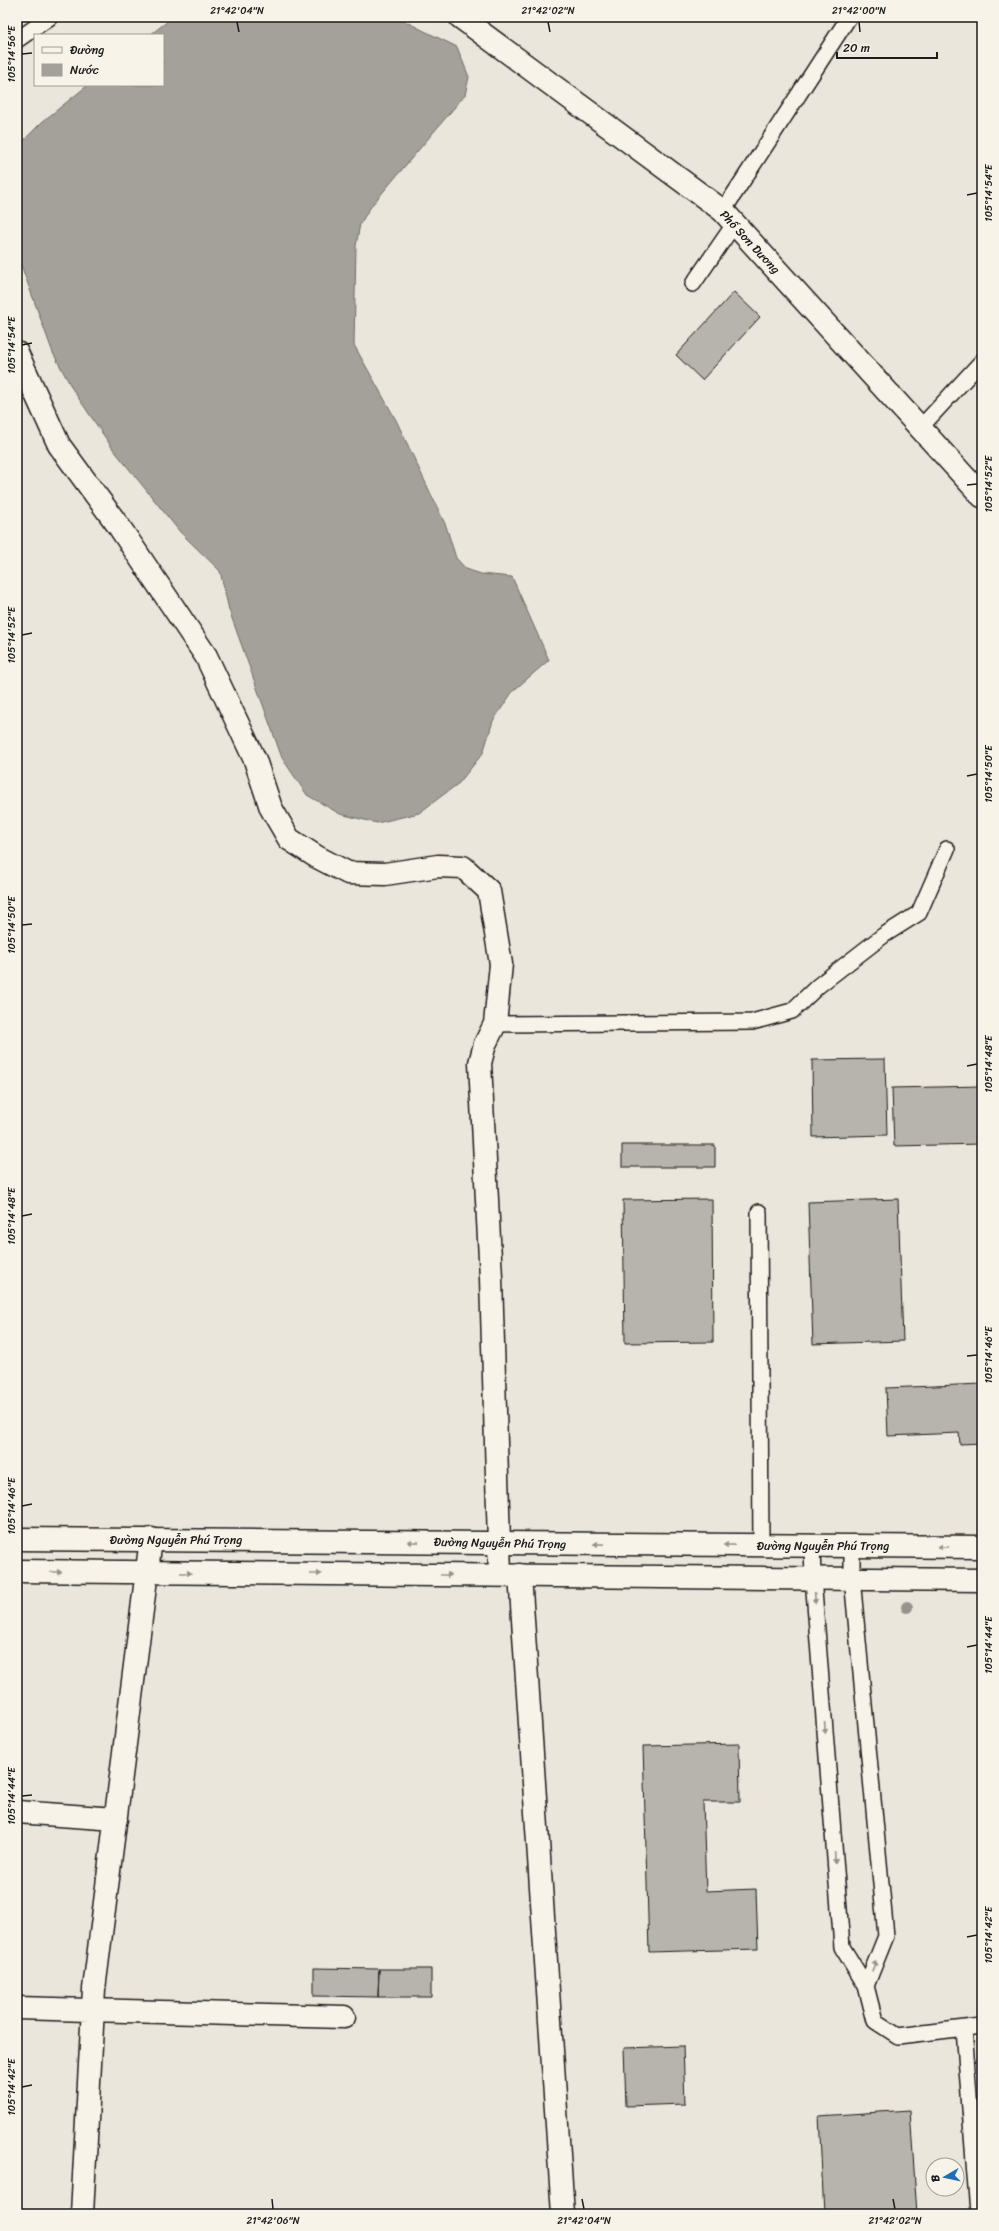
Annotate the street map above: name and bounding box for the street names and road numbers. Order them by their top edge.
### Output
street label: Phố Sơn Dương [714,205,786,279]
street label: Đường Nguyễn Phú Trọng [110,1529,242,1551]
street label: Đường Nguyễn Phú Trọng [434,1531,566,1555]
street label: Đường Nguyễn Phú Trọng [757,1535,889,1557]

